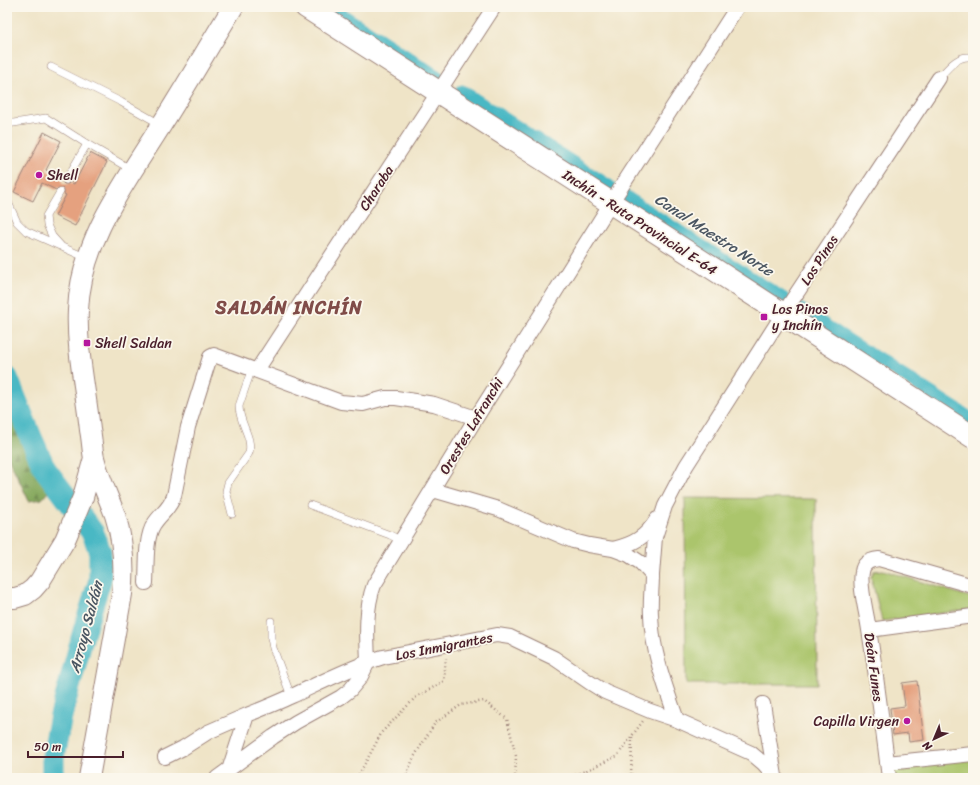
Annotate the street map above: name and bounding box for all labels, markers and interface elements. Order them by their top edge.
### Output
street label: Charaba [352,160,401,216]
street label: Inchín - Ruta Provincial E-64 [556,162,723,282]
place label: Shell [47,163,79,188]
marker: Shell [34,170,44,180]
water label: Canal Maestro Norte [649,187,780,284]
street label: Los Pinos [794,230,845,291]
district label: SALDÁN INCHÍN [214,292,363,324]
place label: Los Pinos y Inchín [772,297,828,338]
marker: Los Pinos y Inchín [759,312,769,322]
place label: Shell Saldan [95,331,172,356]
marker: Shell Saldan [82,338,92,348]
street label: Orestes Lafranchi [433,372,511,480]
water label: Arroyo Saldán [61,577,111,677]
street label: Los Inmigrantes [393,625,495,668]
street label: Deán Funes [856,631,891,703]
place label: Capilla Virgen [814,709,899,734]
marker: Capilla Virgen [902,716,912,726]
north arrow [914,719,954,759]
scale bar [28,733,123,759]
text: 50 m [34,736,61,758]
text: N [918,736,937,756]

